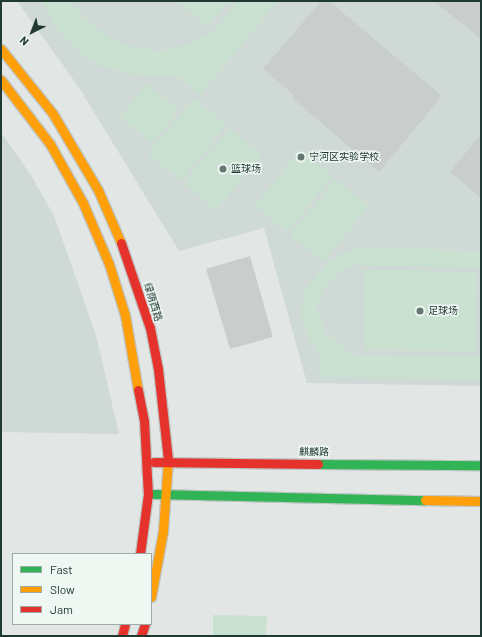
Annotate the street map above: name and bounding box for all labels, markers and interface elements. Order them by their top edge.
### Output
north arrow [12,12,52,52]
text: N [17,34,31,49]
place label: 宁河区实验学校 [309,151,379,163]
marker: 宁河区实验学校 [296,152,306,162]
place label: 篮球场 [231,163,261,175]
marker: 篮球场 [218,164,228,174]
street label: 绿荫西路 [141,281,165,323]
place label: 足球场 [428,305,458,317]
marker: 足球场 [415,306,425,316]
street label: 麒麟路 [299,446,329,458]
legend [12,553,152,625]
text: Fast [50,562,73,576]
text: Slow [50,582,75,596]
text: Jam [50,602,73,616]

